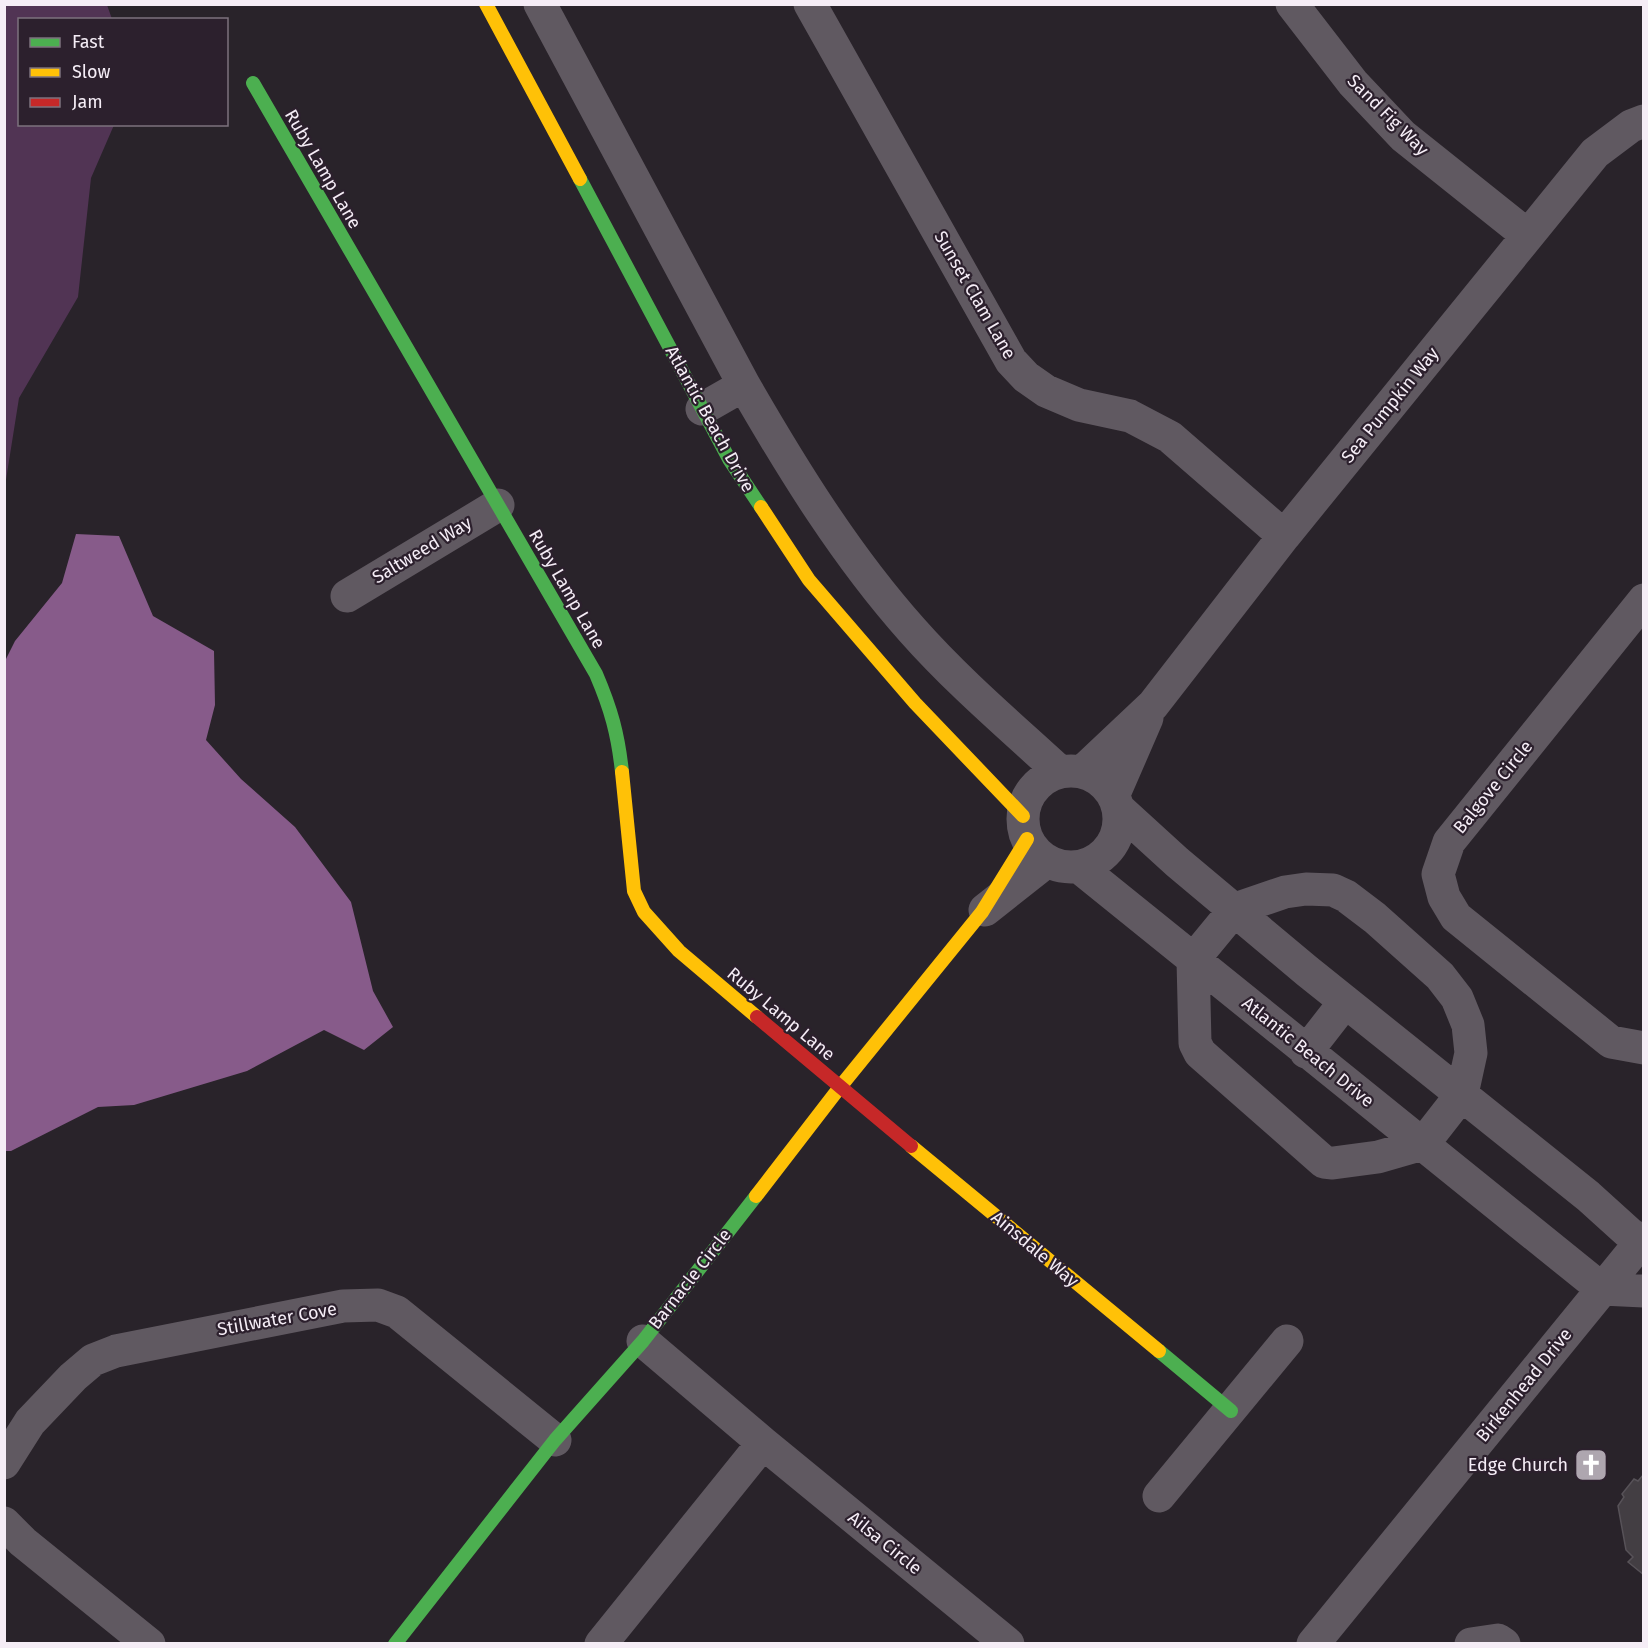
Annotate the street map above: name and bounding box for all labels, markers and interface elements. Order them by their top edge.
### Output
legend [18,18,228,126]
text: Fast [72,31,105,53]
text: Slow [72,61,111,83]
street label: Sand Fig Way [1343,70,1433,160]
text: Jam [72,91,103,113]
street label: Ruby Lamp Lane [280,105,366,233]
street label: Sunset Clam Lane [929,227,1021,363]
street label: Atlantic Beach Drive [661,342,759,496]
street label: Sea Pumpkin Way [1336,342,1444,467]
street label: Saltweed Way [368,512,476,588]
street label: Ruby Lamp Lane [524,525,610,653]
street label: Balgove Circle [1449,736,1537,838]
street label: Ruby Lamp Lane [723,963,839,1065]
street label: Atlantic Beach Drive [1238,992,1378,1112]
street label: Ainsdale Way [987,1206,1083,1292]
street label: Barnacle Circle [644,1224,736,1334]
street label: Stillwater Cove [216,1298,338,1340]
street label: Birkenhead Drive [1471,1324,1577,1446]
church icon: Edge Church [1573,1447,1609,1483]
place label: Edge Church [1468,1454,1568,1476]
street label: Ailsa Circle [844,1507,926,1579]

